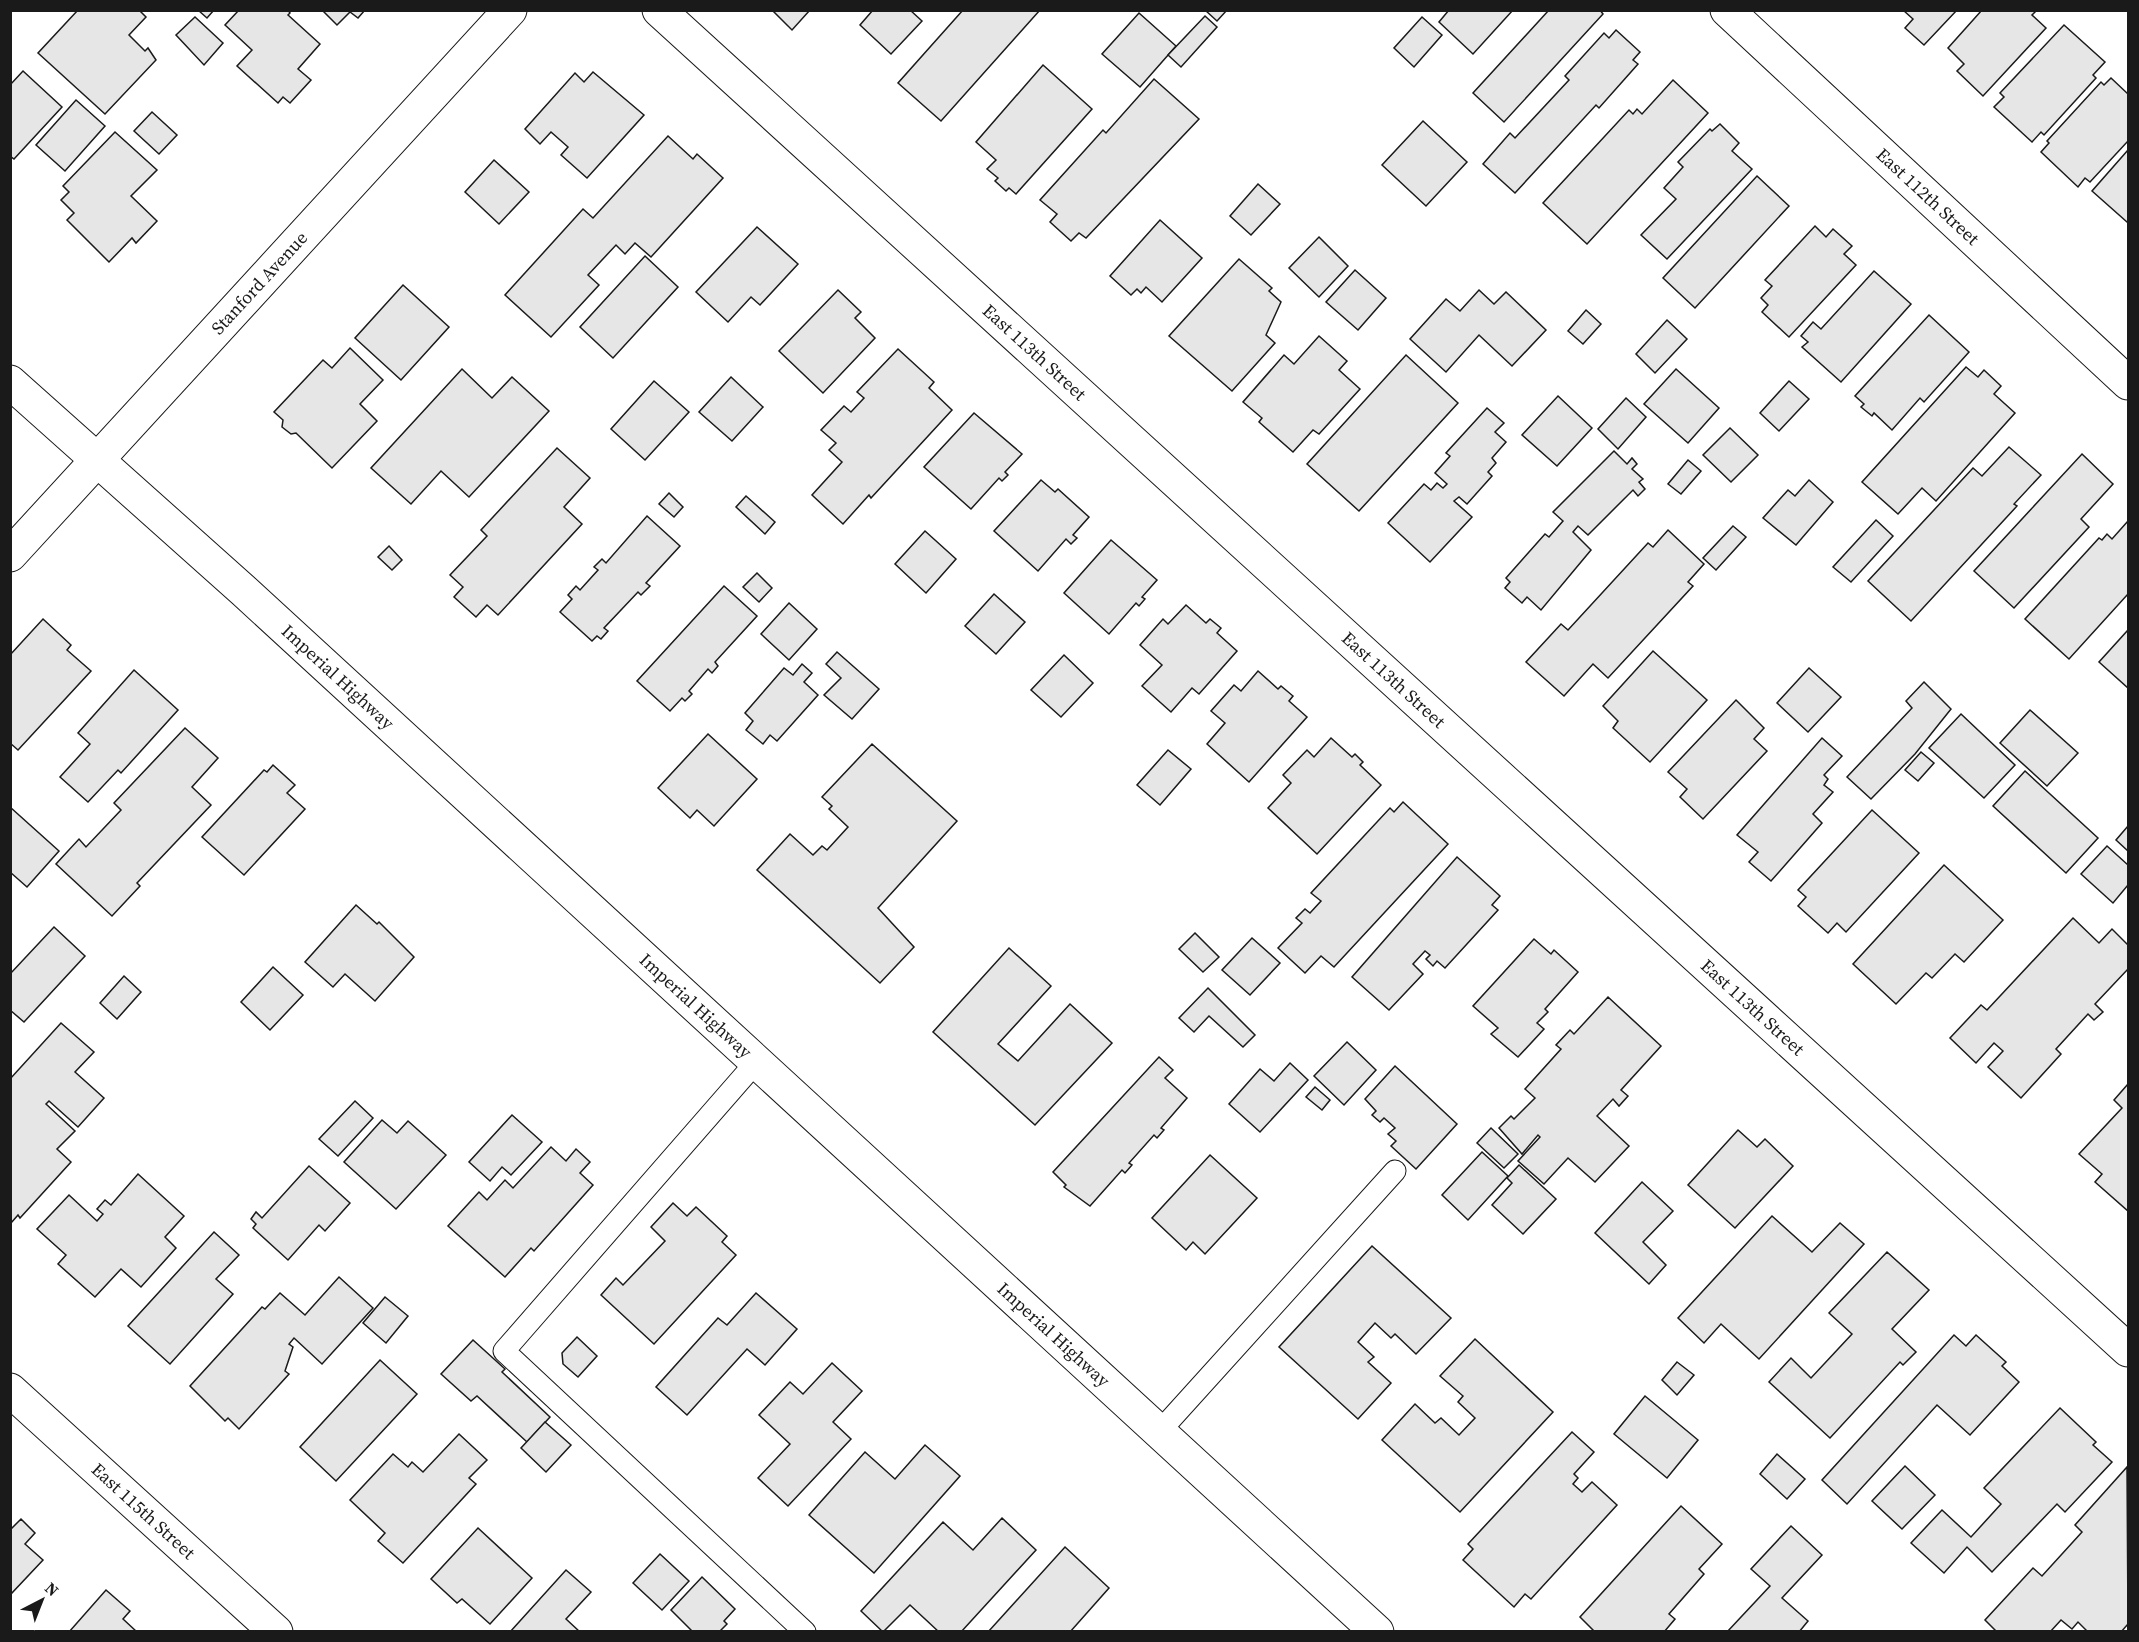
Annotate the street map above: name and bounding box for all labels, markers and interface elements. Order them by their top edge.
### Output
street label: East 112th Street [1871,142,1985,251]
street label: Stanford Avenue [205,226,313,340]
street label: East 113th Street [977,298,1092,406]
street label: Imperial Highway [276,619,400,735]
street label: East 113th Street [1336,626,1451,733]
street label: Imperial Highway [634,947,758,1064]
street label: East 113th Street [1695,953,1810,1061]
street label: Imperial Highway [992,1276,1116,1393]
street label: East 115th Street [86,1457,201,1565]
north arrow [12,1570,72,1630]
text: N [40,1577,64,1601]

